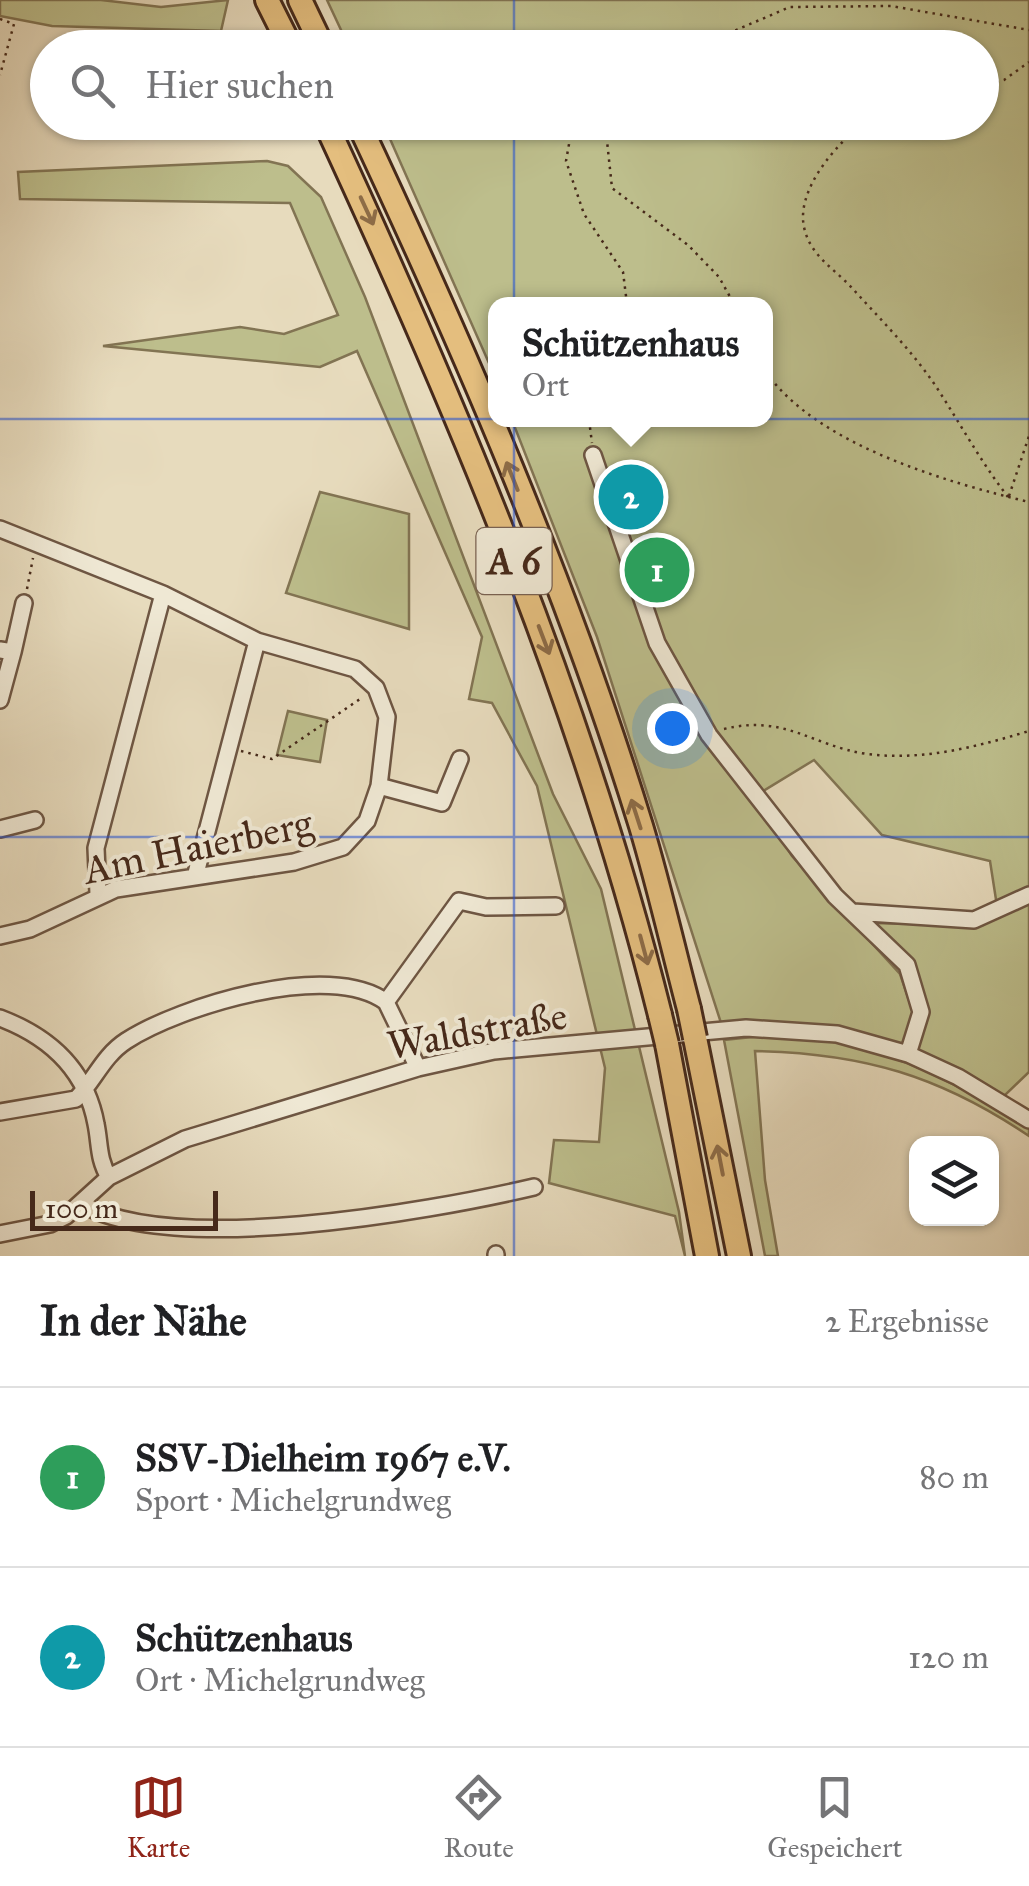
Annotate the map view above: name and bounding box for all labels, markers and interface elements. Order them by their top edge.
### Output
search box [30,30,999,140]
icon: search [65,58,120,113]
text: Hier suchen [145,62,334,108]
one-way arrow [358,195,377,225]
popup [488,297,773,427]
text: Schützenhaus [522,320,739,366]
text: Ort [522,366,569,405]
pin: 2 [598,460,664,534]
one-way arrow [501,461,519,492]
road number: A 6 [476,528,552,594]
pin: 1 [624,532,690,608]
one-way arrow [537,625,555,655]
your location [647,703,698,754]
street label: Am Haierberg [77,798,317,895]
one-way arrow [626,798,644,830]
one-way arrow [635,934,654,965]
street label: Waldstraße [383,991,571,1070]
map controls [909,1136,999,1226]
button: layers [909,1136,999,1226]
one-way arrow [710,1145,729,1177]
scale bar [30,1186,218,1230]
text: 100 m [45,1191,118,1226]
text: In der Nähe [40,1295,247,1347]
text: 2 Ergebnisse [825,1302,989,1341]
text: SSV-Dielheim 1967 e.V. [135,1435,511,1481]
text: 1 [66,1458,79,1497]
text: 80 m [920,1458,989,1497]
text: Sport · Michelgrundweg [135,1481,451,1520]
text: Schützenhaus [135,1615,353,1661]
text: 2 [65,1638,80,1677]
text: 120 m [908,1638,989,1677]
text: Ort · Michelgrundweg [135,1661,425,1700]
tab: Karte [127,1770,190,1865]
tab: Route [444,1770,514,1865]
tab: Gespeichert [767,1770,902,1865]

